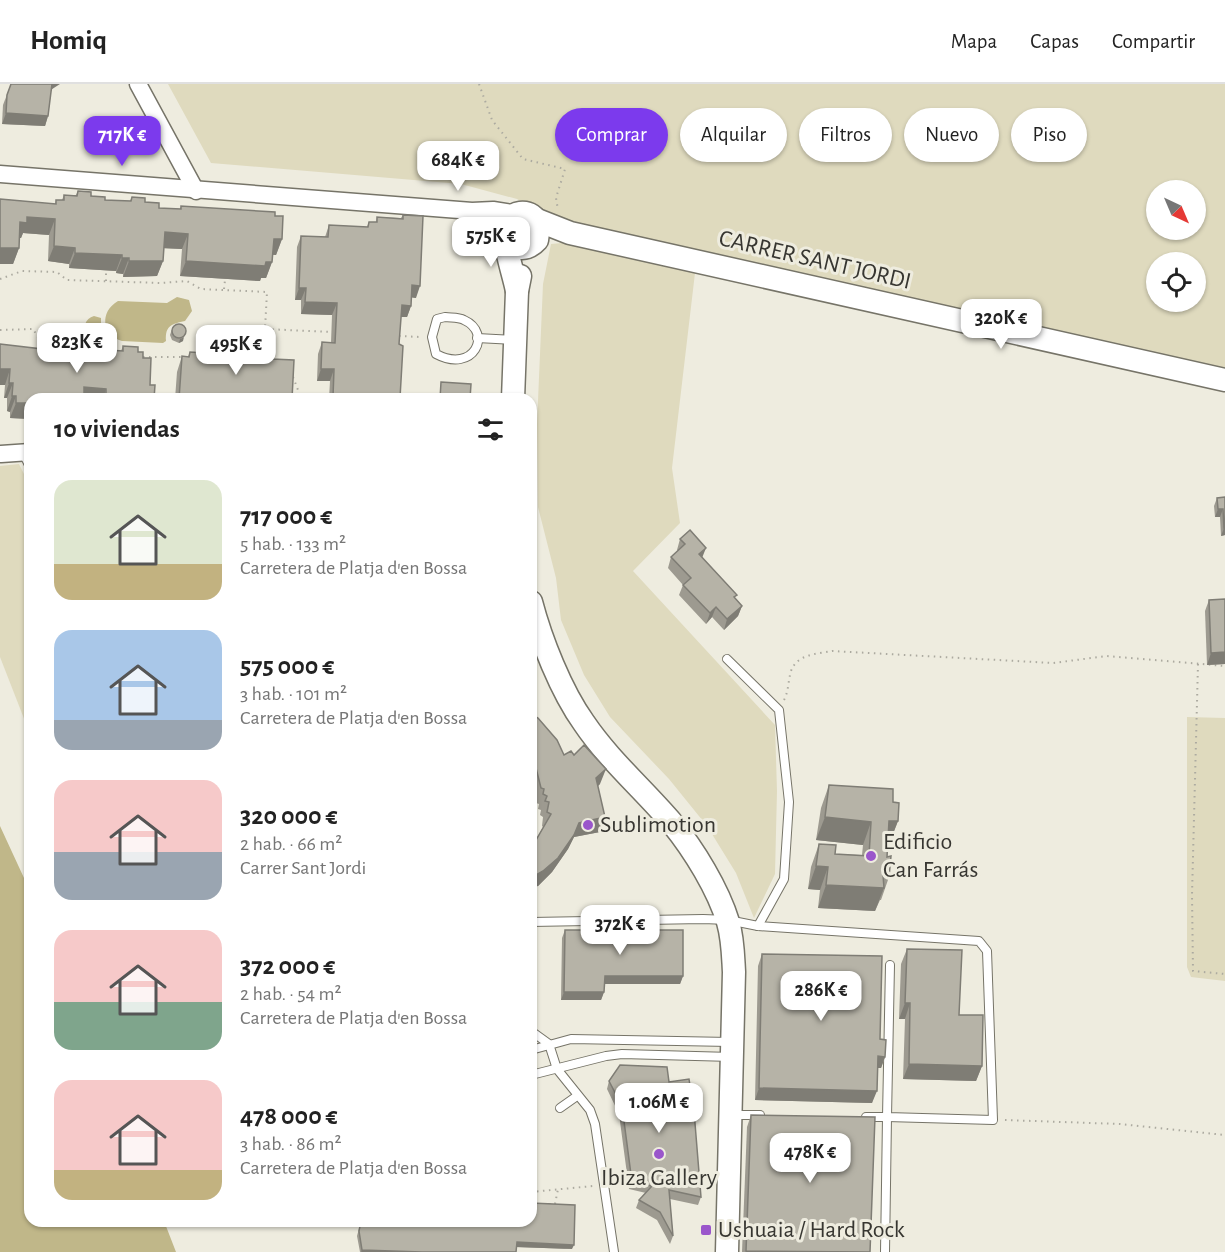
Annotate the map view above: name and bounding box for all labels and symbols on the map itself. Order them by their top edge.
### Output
pin: 717K € [73,116,171,167]
pin: 684K € [409,141,507,192]
north arrow [1146,180,1206,240]
pin: 575K € [442,217,540,268]
street label: CARRER SANT JORDI [717,226,913,294]
pin: 320K € [952,299,1050,350]
pin: 823K € [28,323,126,374]
pin: 495K € [187,325,285,376]
place label: Sublimotion [600,813,716,837]
marker: Sublimotion [581,818,595,832]
place label: Edificio Can Farrás [883,830,978,882]
marker: Edificio Can Farrás [864,849,878,863]
pin: 372K € [571,905,669,956]
pin: 286K € [772,971,870,1022]
pin: 1.06M € [604,1083,714,1134]
pin: 478K € [761,1133,859,1184]
marker: Ibiza Gallery [652,1147,666,1161]
place label: Ibiza Gallery [601,1166,717,1190]
place label: Ushuaia / Hard Rock [718,1218,905,1242]
marker: Ushuaia / Hard Rock [699,1223,713,1237]

